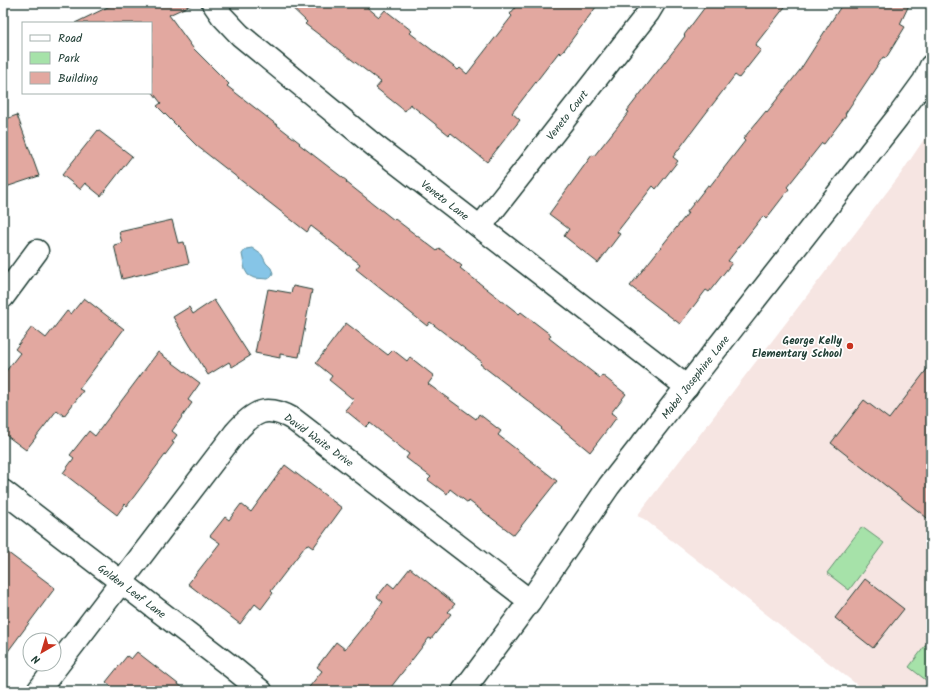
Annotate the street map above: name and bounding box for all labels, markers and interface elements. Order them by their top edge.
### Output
legend [22,22,152,94]
text: Road [58,29,83,48]
text: Park [58,49,80,68]
text: Building [58,69,98,88]
street label: Veneto Court [542,86,594,145]
street label: Veneto Lane [416,176,473,226]
street label: Mabel Josephine Lane [657,332,734,424]
place label: George Kelly Elementary School [752,332,842,363]
marker: George Kelly Elementary School [845,341,855,351]
street label: David Waite Drive [280,409,357,472]
street label: Golden Leaf Lane [93,560,169,624]
north arrow [22,632,62,672]
text: N [28,650,45,668]

